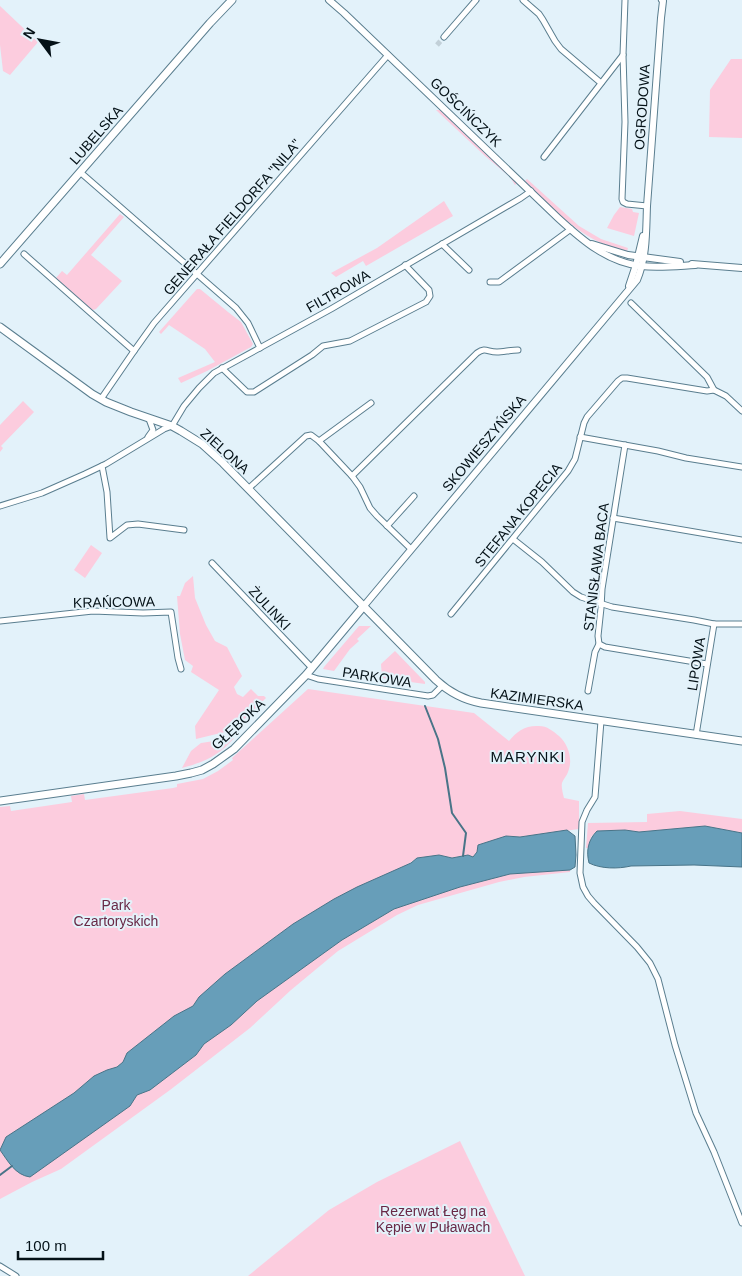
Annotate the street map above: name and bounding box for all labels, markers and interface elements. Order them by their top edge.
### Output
north arrow [15,15,65,65]
text: N [20,25,38,42]
street label: OGRODOWA [631,63,653,150]
street label: GOŚCIŃCZYK [427,73,506,150]
street label: LUBELSKA [66,102,126,168]
street label: GENERAŁA FIELDORFA "NILA" [160,136,304,298]
street label: FILTROWA [303,266,373,316]
street label: SKOWIESZYŃSKA [439,391,530,495]
street label: ZIELONA [197,425,253,477]
street label: STEFANA KOPECIA [471,459,565,570]
street label: STANISŁAWA BACA [580,501,612,632]
street label: ŻULINKI [246,582,295,633]
street label: KRAŃCOWA [73,593,156,611]
street label: LIPOWA [684,635,708,692]
street label: PARKOWA [341,664,413,690]
street label: KAZIMIERSKA [489,685,585,714]
street label: GŁĘBOKA [208,695,268,753]
district label: MARYNKI [490,748,566,765]
park label: Park Czartoryskich [74,897,158,929]
park label: Rezerwat Łęg na Kępie w Puławach [376,1203,490,1235]
scale bar [18,1228,102,1260]
text: 100 m [25,1237,67,1254]

